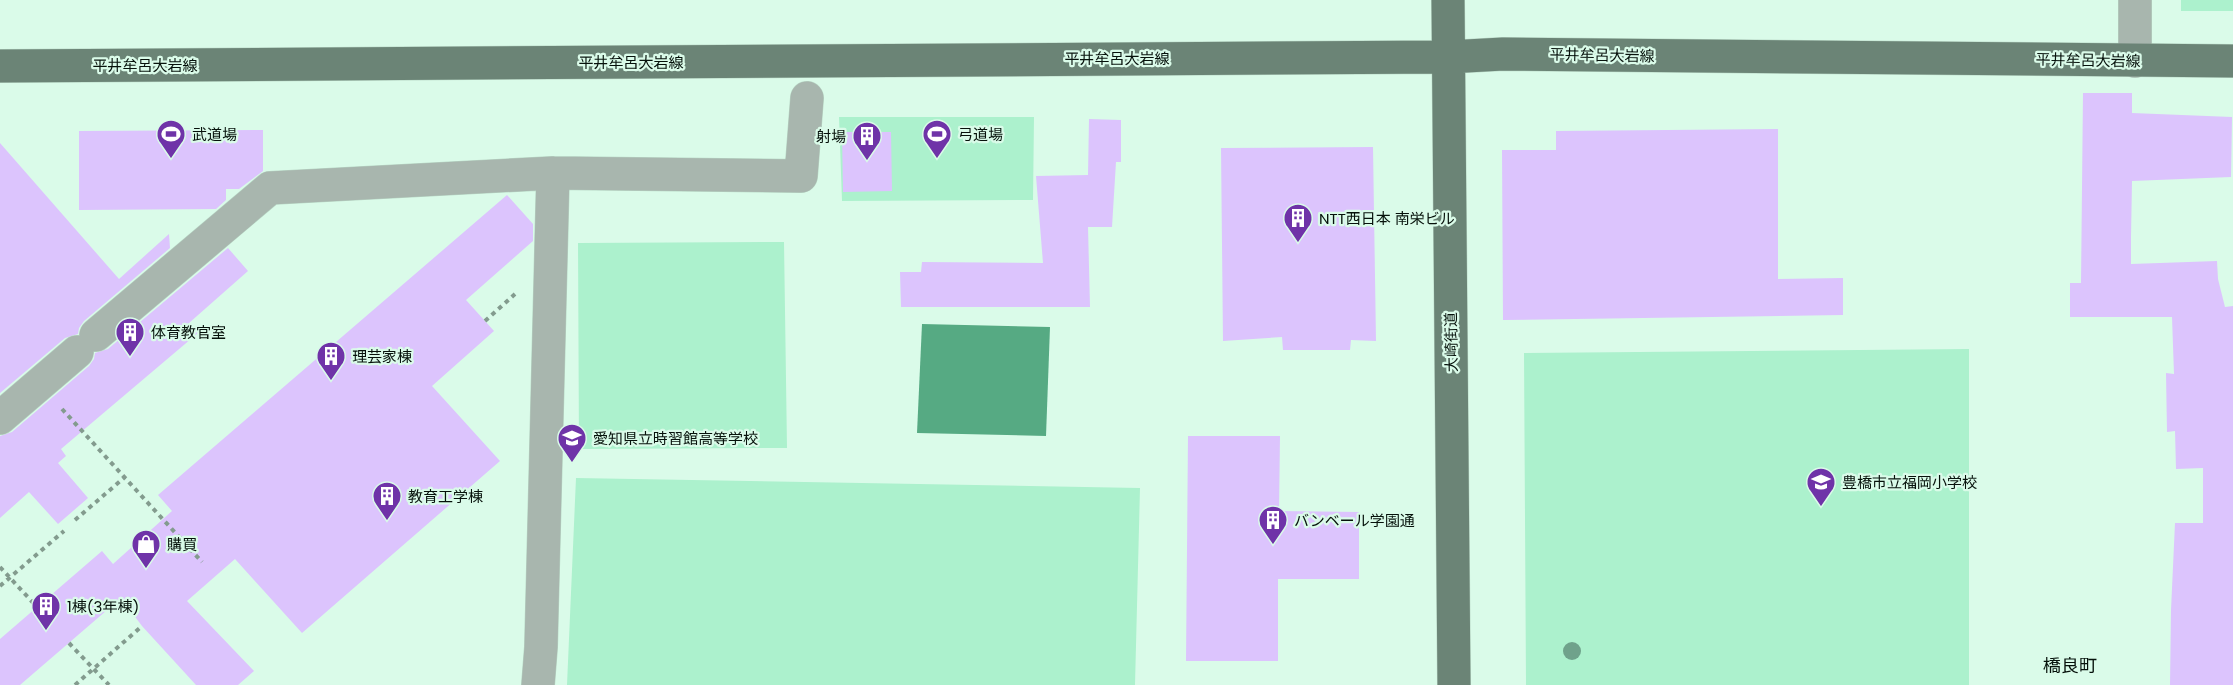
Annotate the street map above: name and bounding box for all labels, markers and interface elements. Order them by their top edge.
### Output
street label: 平井牟呂大岩線 [1549,44,1655,66]
street label: 平井牟呂大岩線 [1064,48,1170,69]
street label: 平井牟呂大岩線 [2035,49,2141,71]
street label: 平井牟呂大岩線 [578,52,684,73]
street label: 平井牟呂大岩線 [92,55,198,76]
sports icon: 武道場 [155,118,187,160]
sports icon: 弓道場 [921,118,953,160]
building icon: 射場 [851,120,883,162]
place label: 武道場 [192,124,237,145]
place label: 弓道場 [958,124,1003,145]
place label: 射場 [816,126,846,147]
building icon: NTT西日本 南栄ビル [1282,202,1314,244]
place label: NTT西日本 南栄ビル [1319,208,1455,229]
street label: 大崎街道 [1440,312,1462,372]
building icon: 体育教官室 [114,316,146,358]
place label: 体育教官室 [151,322,226,343]
building icon: 理芸家棟 [315,340,347,382]
place label: 理芸家棟 [352,346,412,367]
school or university icon: 愛知県立時習館高等学校 [556,422,588,464]
place label: 愛知県立時習館高等学校 [593,428,758,449]
school or university icon: 豊橋市立福岡小学校 [1805,466,1837,508]
place label: 豊橋市立福岡小学校 [1842,472,1977,493]
building icon: 教育工学棟 [371,480,403,522]
place label: 教育工学棟 [408,486,483,507]
building icon: バンベール学園通 [1257,504,1289,546]
place label: バンベール学園通 [1294,510,1415,531]
shop icon: 購買 [130,528,162,570]
place label: 購買 [167,534,197,555]
building icon: 1棟(3年棟) [30,590,62,632]
place label: 1棟(3年棟) [67,596,139,617]
district label: 橋良町 [2043,653,2097,678]

